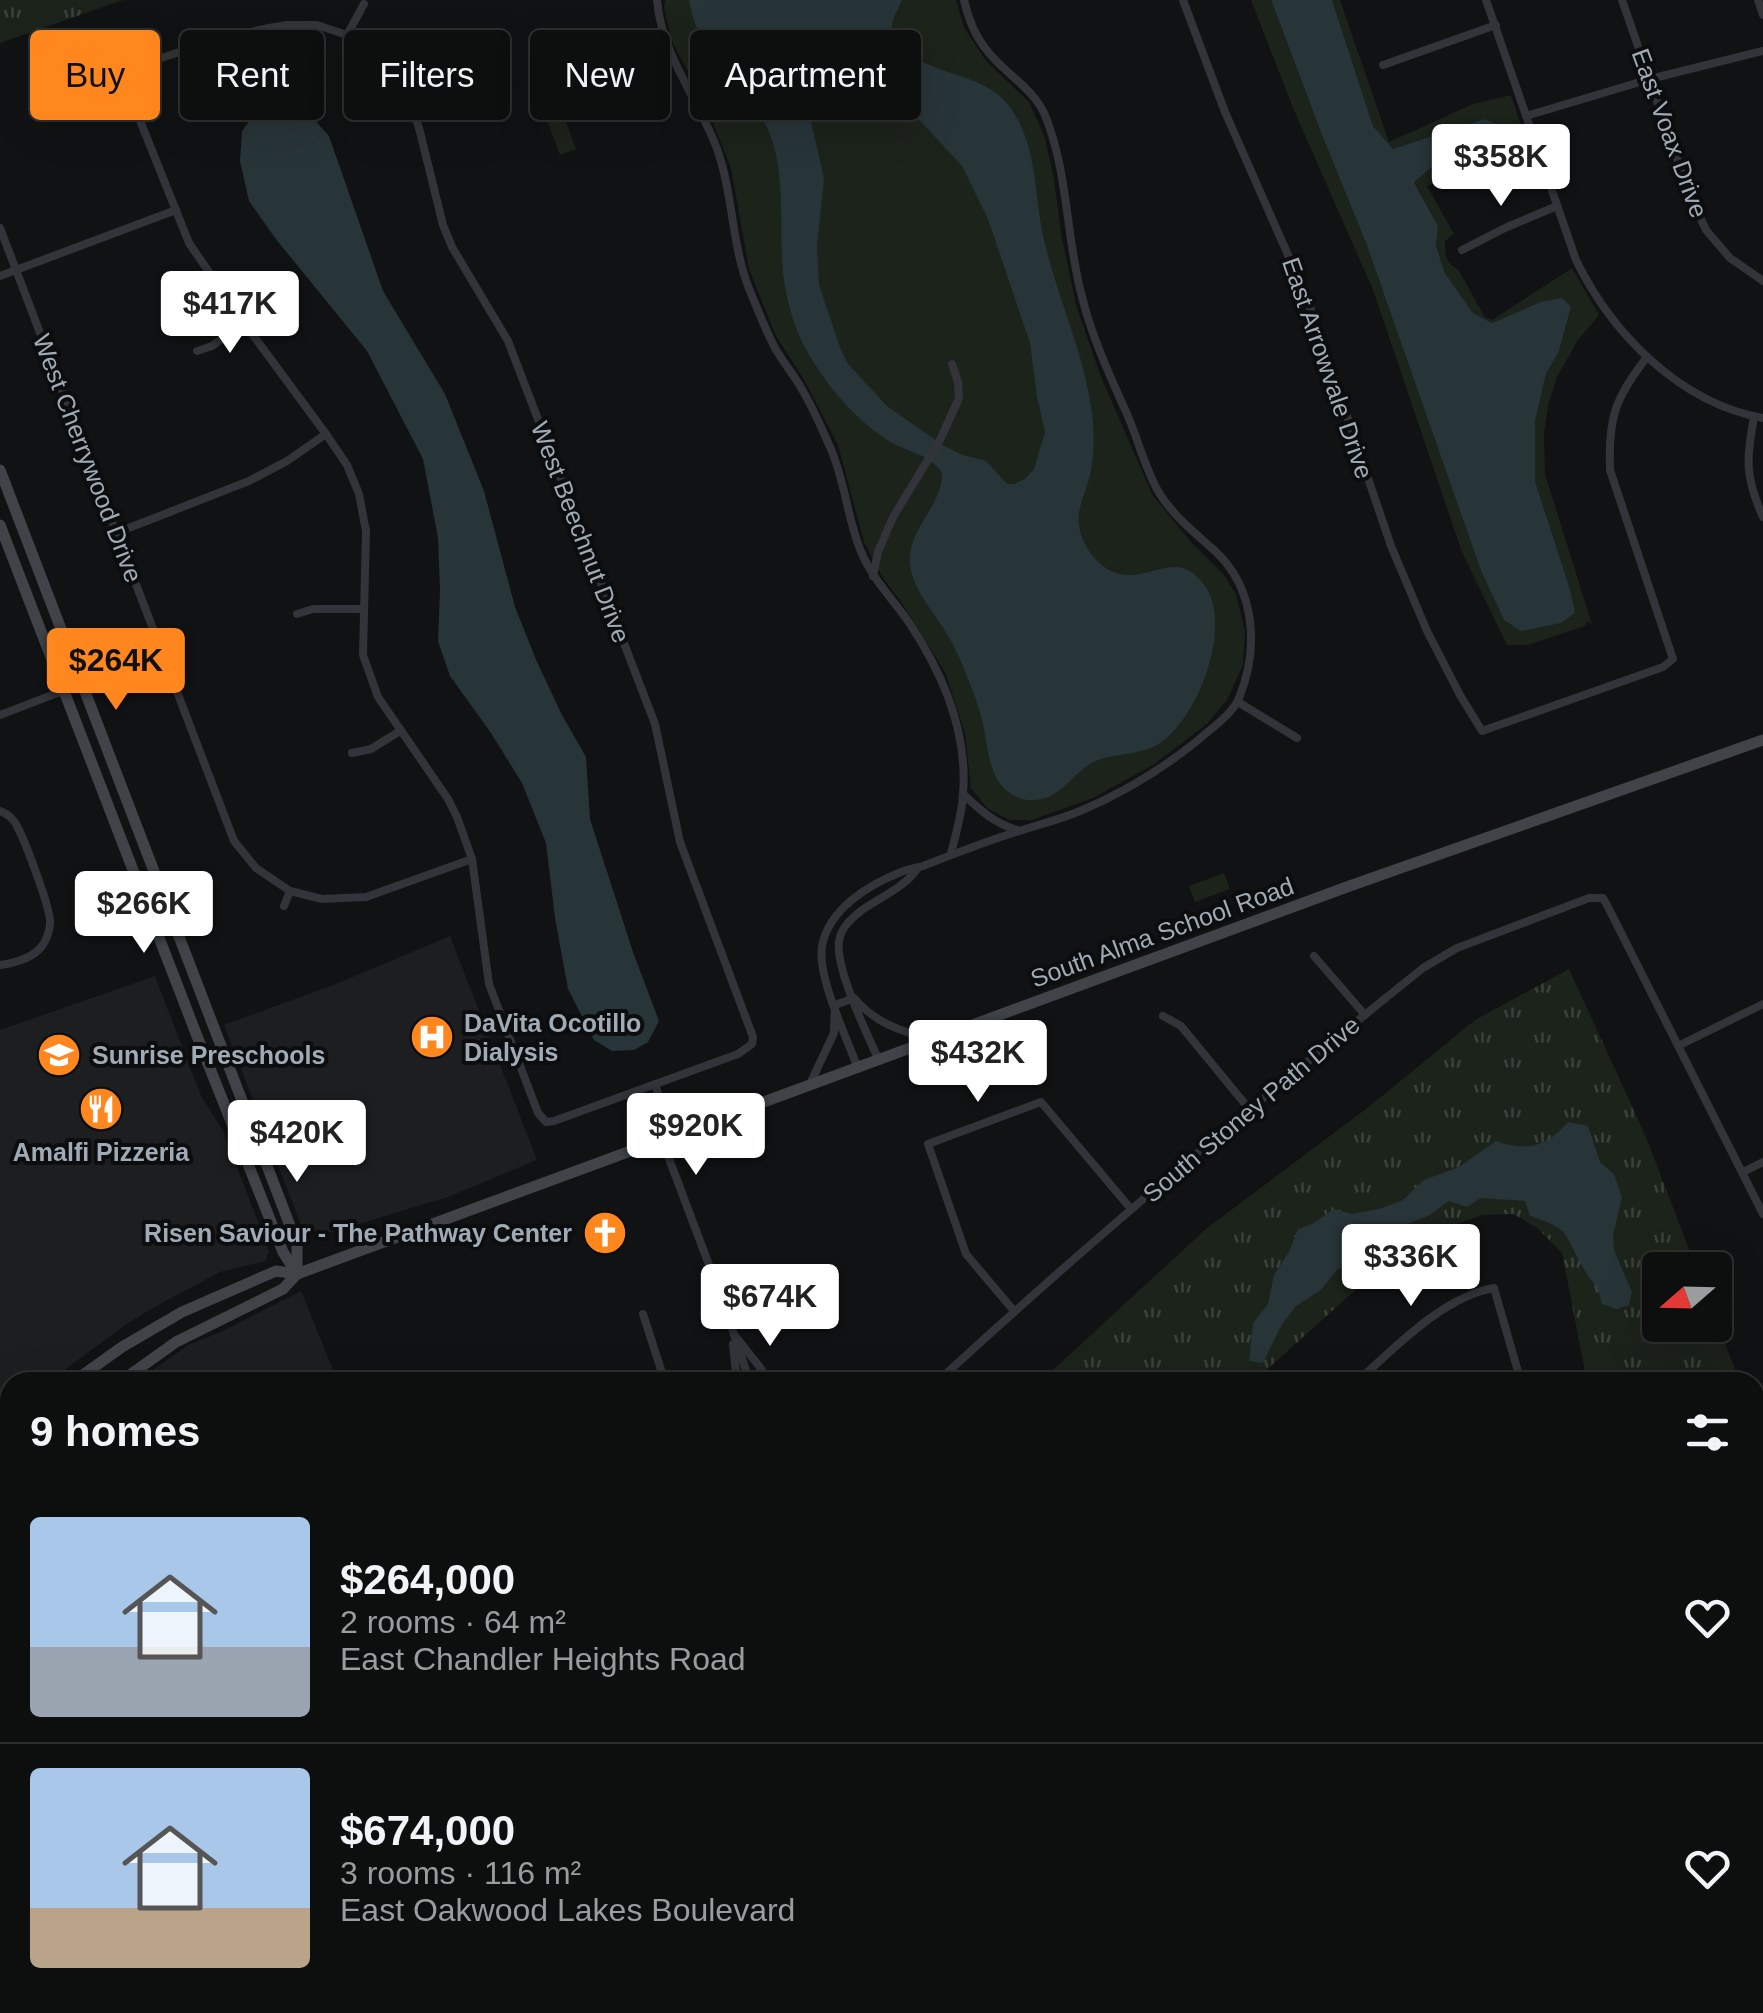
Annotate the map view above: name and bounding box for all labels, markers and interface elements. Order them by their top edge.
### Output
chip: Buy [30,30,160,120]
chip: Rent [180,30,324,120]
chip: Filters [344,30,510,120]
chip: New [530,30,670,120]
chip: Apartment [690,30,921,120]
street label: East Voax Drive [1626,45,1714,221]
pin: $358K [1431,124,1571,209]
text: $358K [1454,138,1548,174]
street label: East Arrowvale Drive [1277,254,1379,482]
pin: $417K [160,271,300,356]
text: $417K [183,285,277,321]
street label: West Cherrywood Drive [28,330,148,586]
street label: West Beechnut Drive [526,418,636,646]
pin: $264K [46,628,186,713]
text: $264K [69,642,163,678]
pin: $266K [74,871,214,956]
street label: South Alma School Road [1027,871,1297,993]
text: $266K [97,885,191,921]
place label: DaVita Ocotillo Dialysis [464,1009,641,1066]
street label: South Stoney Path Drive [1137,1010,1365,1208]
hospital icon: DaVita Ocotillo Dialysis [409,1014,455,1060]
pin: $432K [908,1020,1048,1105]
school or university icon: Sunrise Preschools [36,1032,82,1078]
text: $432K [931,1034,1025,1070]
place label: Sunrise Preschools [92,1041,325,1069]
restaurant icon: Amalfi Pizzeria [78,1086,124,1132]
pin: $920K [626,1093,766,1178]
pin: $420K [227,1100,367,1185]
text: $920K [649,1107,743,1143]
text: $420K [250,1114,344,1150]
place label: Amalfi Pizzeria [13,1138,190,1166]
church icon: Risen Saviour - The Pathway Center [582,1210,628,1256]
place label: Risen Saviour - The Pathway Center [144,1219,572,1247]
pin: $336K [1341,1224,1481,1309]
text: $336K [1364,1238,1458,1274]
north arrow [1642,1252,1732,1342]
map controls [1642,1252,1732,1342]
pin: $674K [700,1264,840,1349]
text: $674K [723,1278,817,1314]
icon: filters [1680,1405,1735,1460]
text: 9 homes [30,1408,200,1455]
text: $264,000 [340,1556,515,1603]
icon: home [110,1557,230,1677]
icon: heart [1680,1590,1735,1645]
text: 2 rooms · 64 m² [340,1604,566,1640]
text: East Chandler Heights Road [340,1641,746,1677]
text: $674,000 [340,1807,515,1854]
icon: home [110,1808,230,1928]
icon: heart [1680,1841,1735,1896]
text: 3 rooms · 116 m² [340,1855,581,1891]
text: East Oakwood Lakes Boulevard [340,1892,795,1928]

